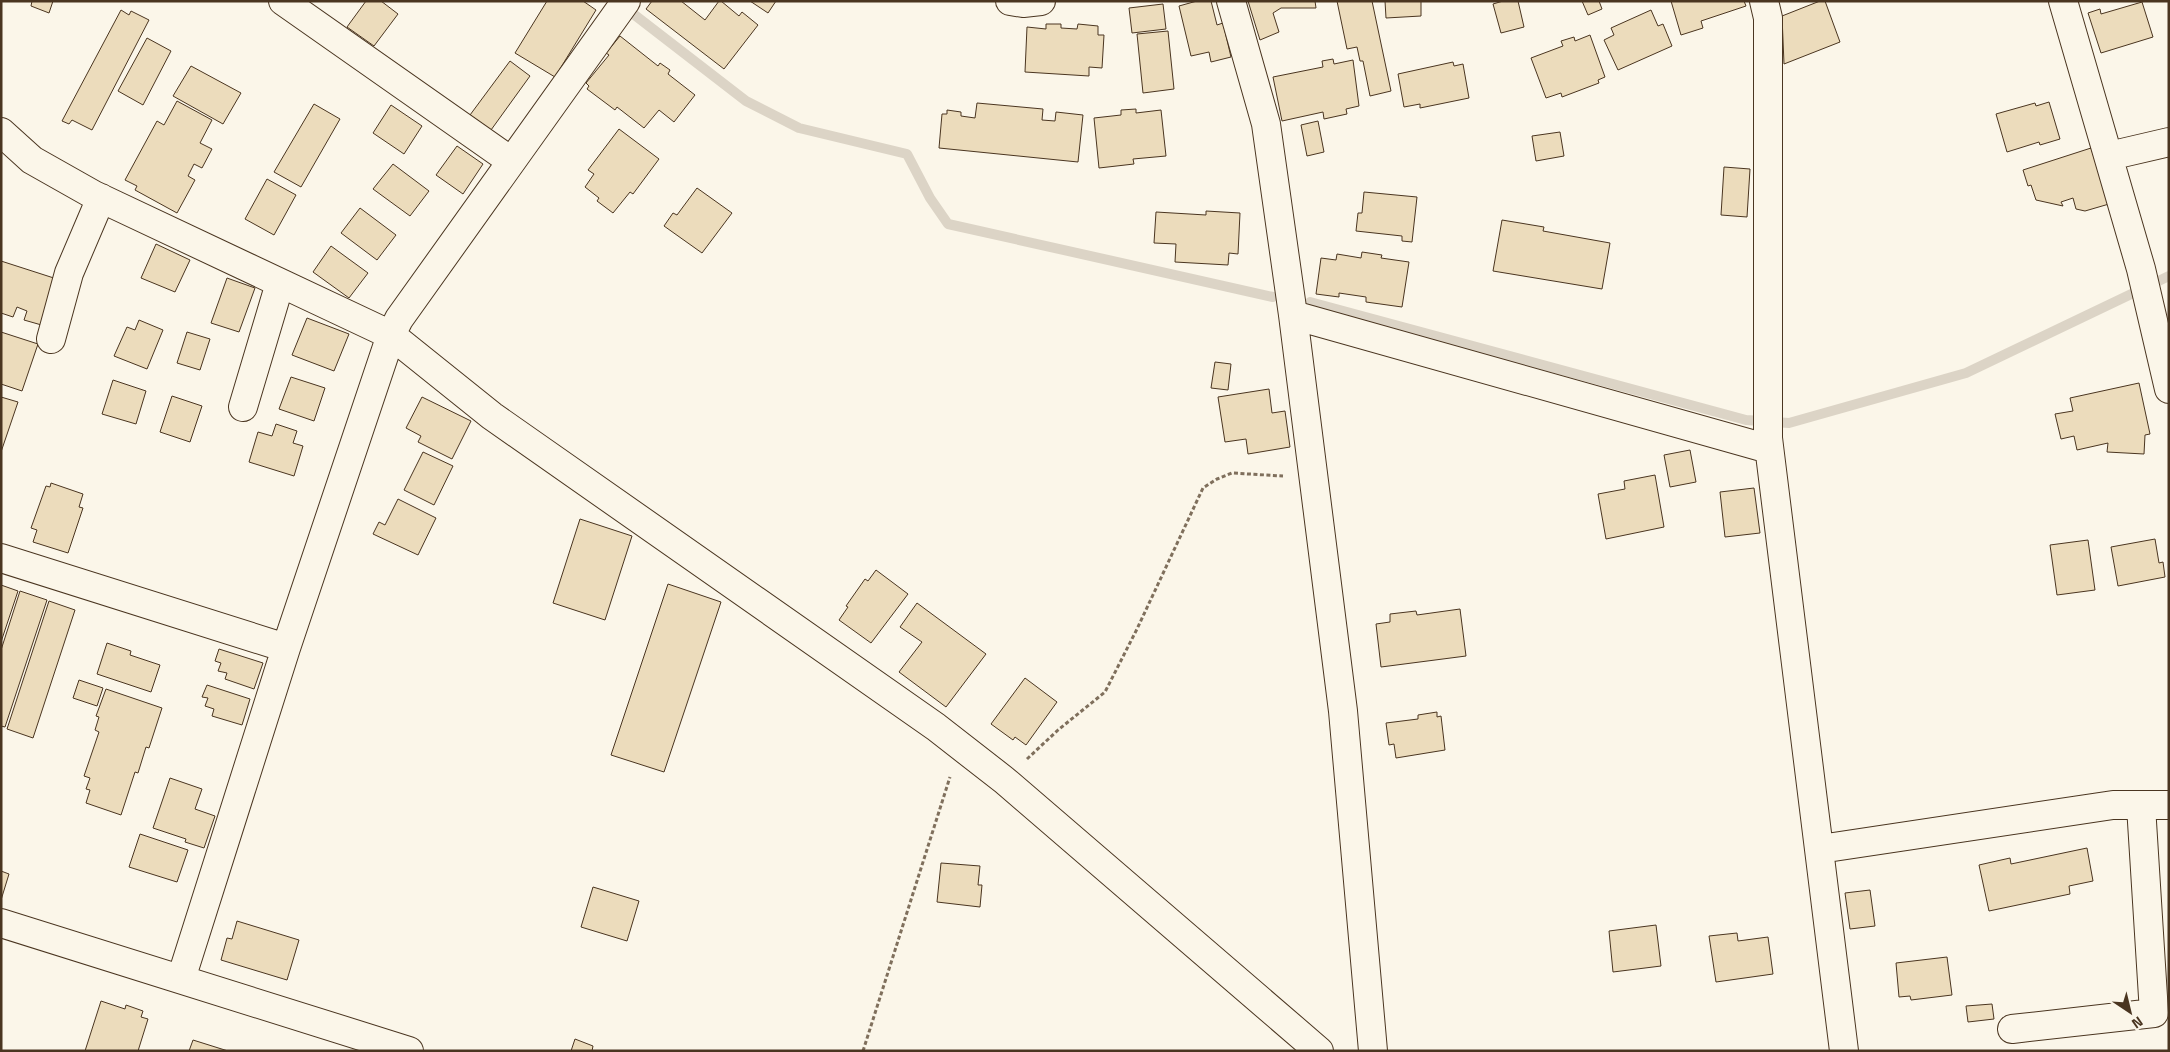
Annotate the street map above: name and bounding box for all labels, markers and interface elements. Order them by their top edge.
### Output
north arrow [2105,987,2155,1037]
text: N [2128,1012,2148,1034]

